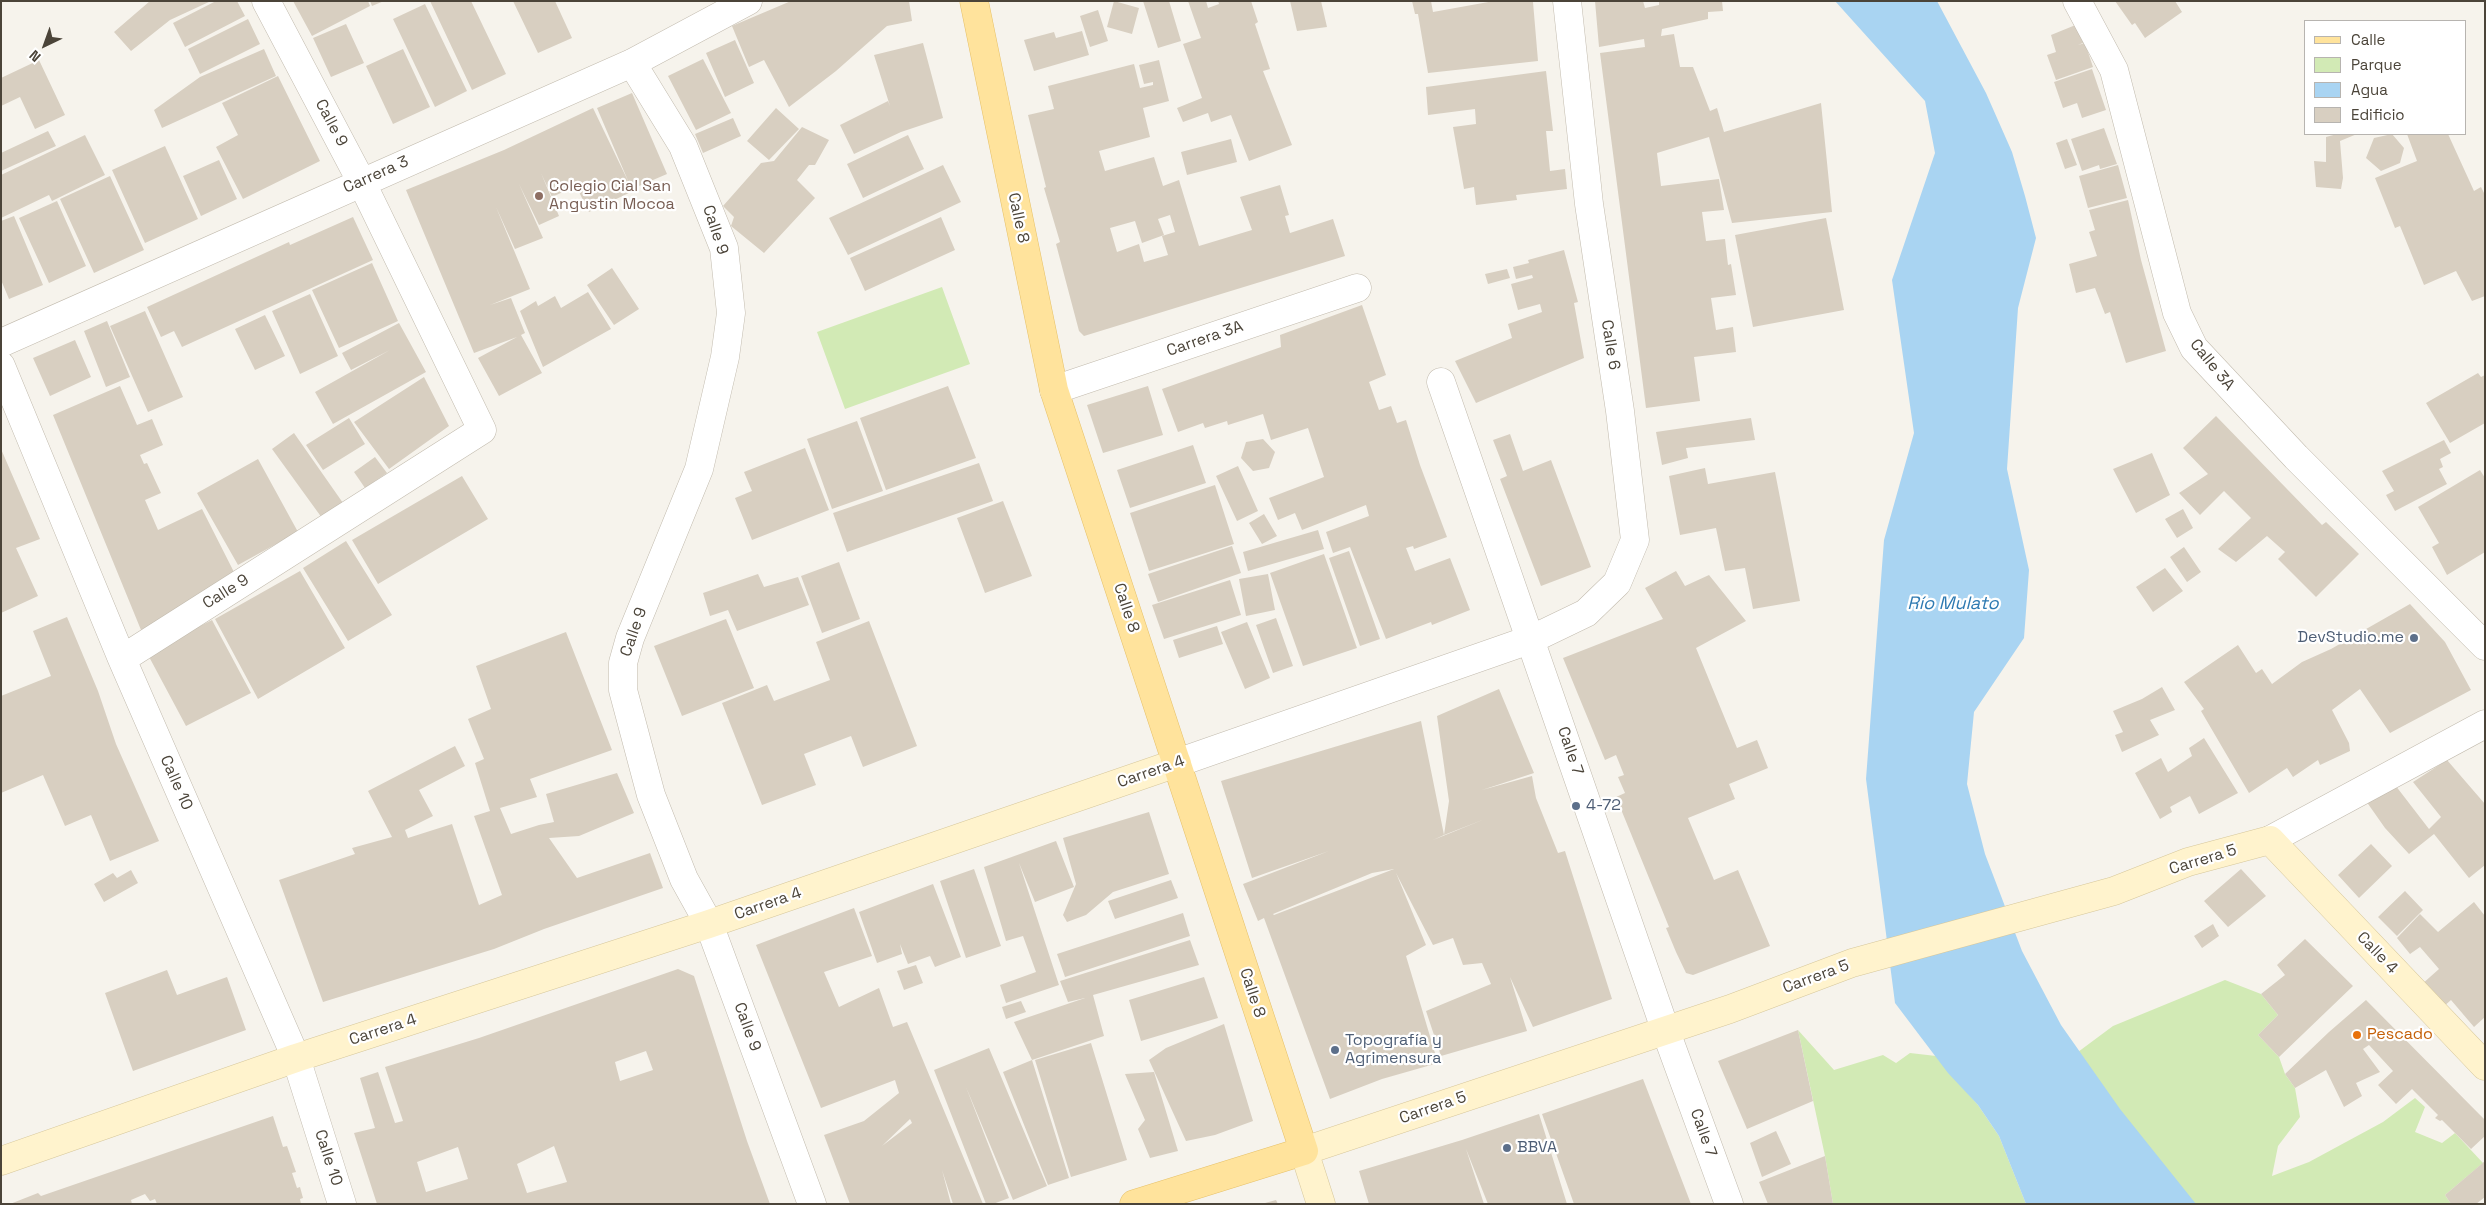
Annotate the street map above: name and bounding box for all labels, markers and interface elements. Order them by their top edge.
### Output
north arrow [20,20,70,70]
legend [2304,20,2466,135]
text: Calle [2351,30,2386,49]
text: N [25,46,44,66]
text: Parque [2351,55,2402,74]
text: Agua [2351,80,2388,99]
street label: Calle 9 [311,96,351,150]
text: Edificio [2351,105,2405,124]
street label: Carrera 3 [340,152,412,198]
place label: Colegio Cial San Angustin Mocoa [549,177,675,215]
marker: Colegio Cial San Angustin Mocoa [533,190,545,202]
street label: Calle 8 [1003,191,1033,245]
street label: Calle 9 [698,203,732,257]
street label: Carrera 3A [1164,317,1246,361]
street label: Calle 6 [1597,318,1623,372]
street label: Calle 3A [2185,335,2239,395]
street label: Calle 9 [199,570,253,614]
street label: Calle 8 [1109,581,1143,635]
water label: Río Mulato [1907,593,1999,615]
street label: Calle 9 [617,605,651,659]
place label: DevStudio.me [2297,628,2404,648]
marker: DevStudio.me [2408,632,2420,644]
street label: Calle 7 [1553,724,1587,778]
street label: Carrera 4 [1115,752,1187,792]
street label: Calle 10 [155,753,197,813]
place label: 4-72 [1586,796,1621,816]
marker: 4-72 [1570,800,1582,812]
street label: Carrera 5 [2167,841,2239,879]
street label: Carrera 4 [732,884,804,924]
street label: Calle 4 [2352,928,2402,978]
street label: Carrera 5 [1780,956,1852,998]
street label: Calle 8 [1235,966,1269,1020]
street label: Calle 9 [729,1000,765,1054]
street label: Carrera 4 [347,1010,419,1050]
place label: Pescado [2367,1025,2433,1045]
marker: Pescado [2351,1029,2363,1041]
place label: Topografía y Agrimensura [1345,1031,1442,1069]
marker: Topografía y Agrimensura [1329,1044,1341,1056]
street label: Carrera 5 [1397,1088,1469,1128]
street label: Calle 7 [1685,1106,1721,1160]
street label: Calle 10 [310,1128,346,1188]
place label: BBVA [1517,1138,1557,1158]
marker: BBVA [1501,1142,1513,1154]

